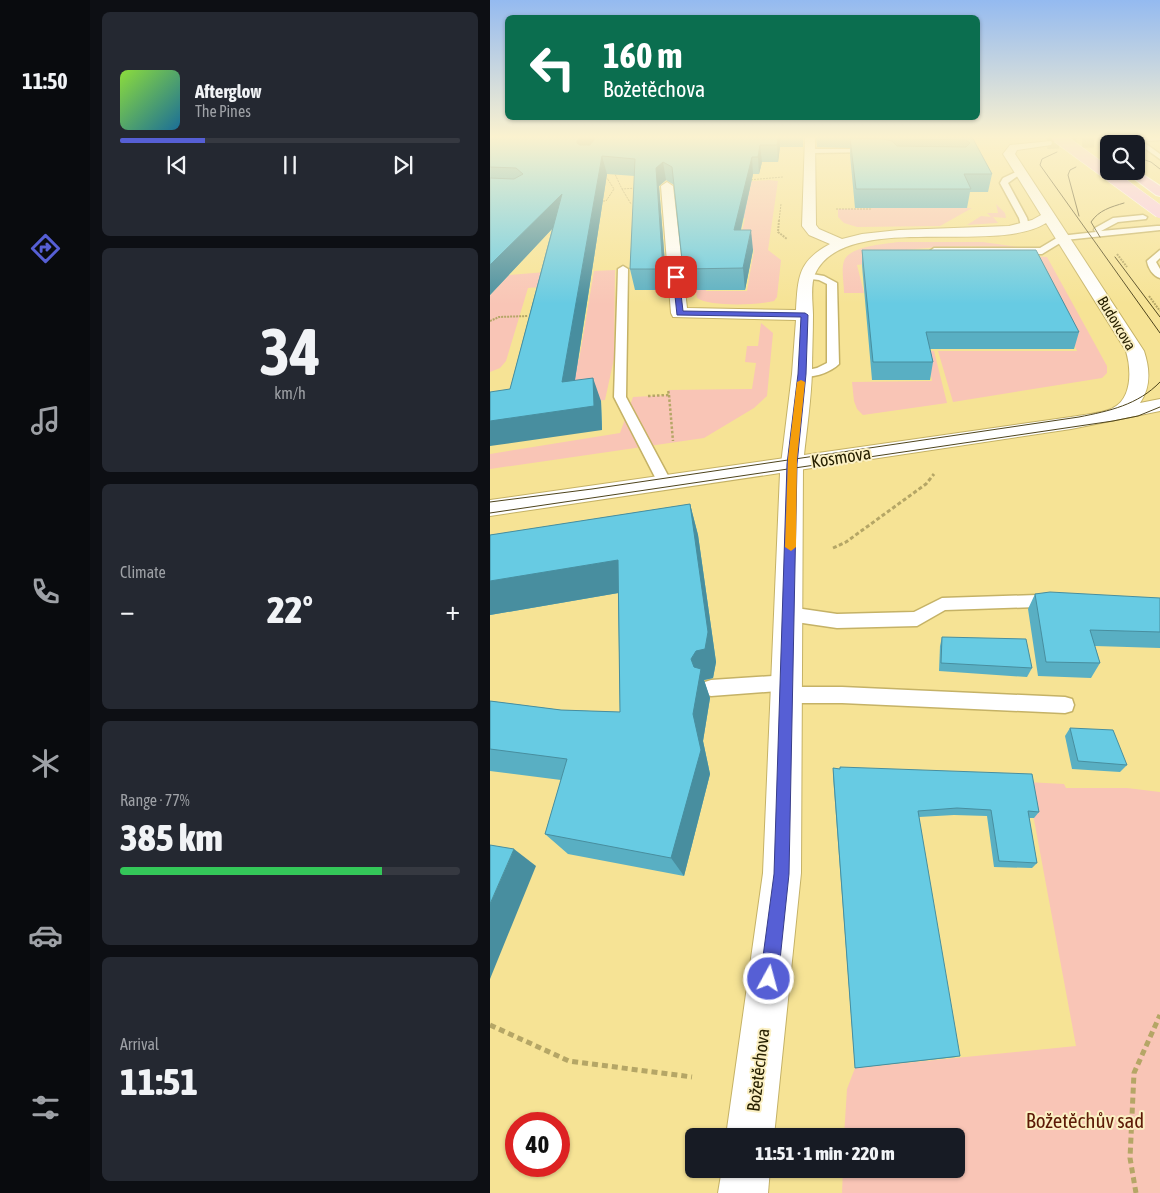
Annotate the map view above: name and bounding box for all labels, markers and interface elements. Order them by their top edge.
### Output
icon: left [520,35,585,100]
text: 160 m [603,35,682,75]
text: 11:50 [22,68,68,94]
text: Božetěchova [603,76,705,102]
text: Afterglow [195,80,262,102]
text: The Pines [195,102,251,120]
map controls [1100,135,1145,180]
button: search [1100,135,1145,180]
icon: previous [163,151,191,179]
icon: pause [276,151,304,179]
icon: next [389,151,417,179]
icon: directions [28,231,63,266]
pin [655,256,697,298]
icon: arrive [662,263,690,291]
street label: Budovcova [1094,293,1140,353]
text: 34 [259,314,321,389]
text: km/h [274,384,306,402]
icon: music [28,403,63,438]
street label: Kosmova [810,442,872,472]
text: Climate [120,563,166,581]
icon: phone [28,574,63,609]
text: 22° [267,588,313,631]
text: − [120,594,135,626]
text: + [445,594,460,626]
icon: climate [28,746,63,781]
text: Range · 77% [120,791,190,809]
text: 385 km [120,816,223,859]
icon: car [28,918,63,953]
position arrow [742,952,794,1004]
street label: Božetěchova [742,1027,774,1113]
text: Arrival [120,1035,159,1053]
text: 11:51 [120,1060,198,1103]
icon: filters [28,1090,63,1125]
park label: Božetěchův sad [1026,1108,1144,1132]
speed limit sign: 40 [505,1112,570,1177]
text: 11:51 · 1 min · 220 m [755,1142,895,1164]

